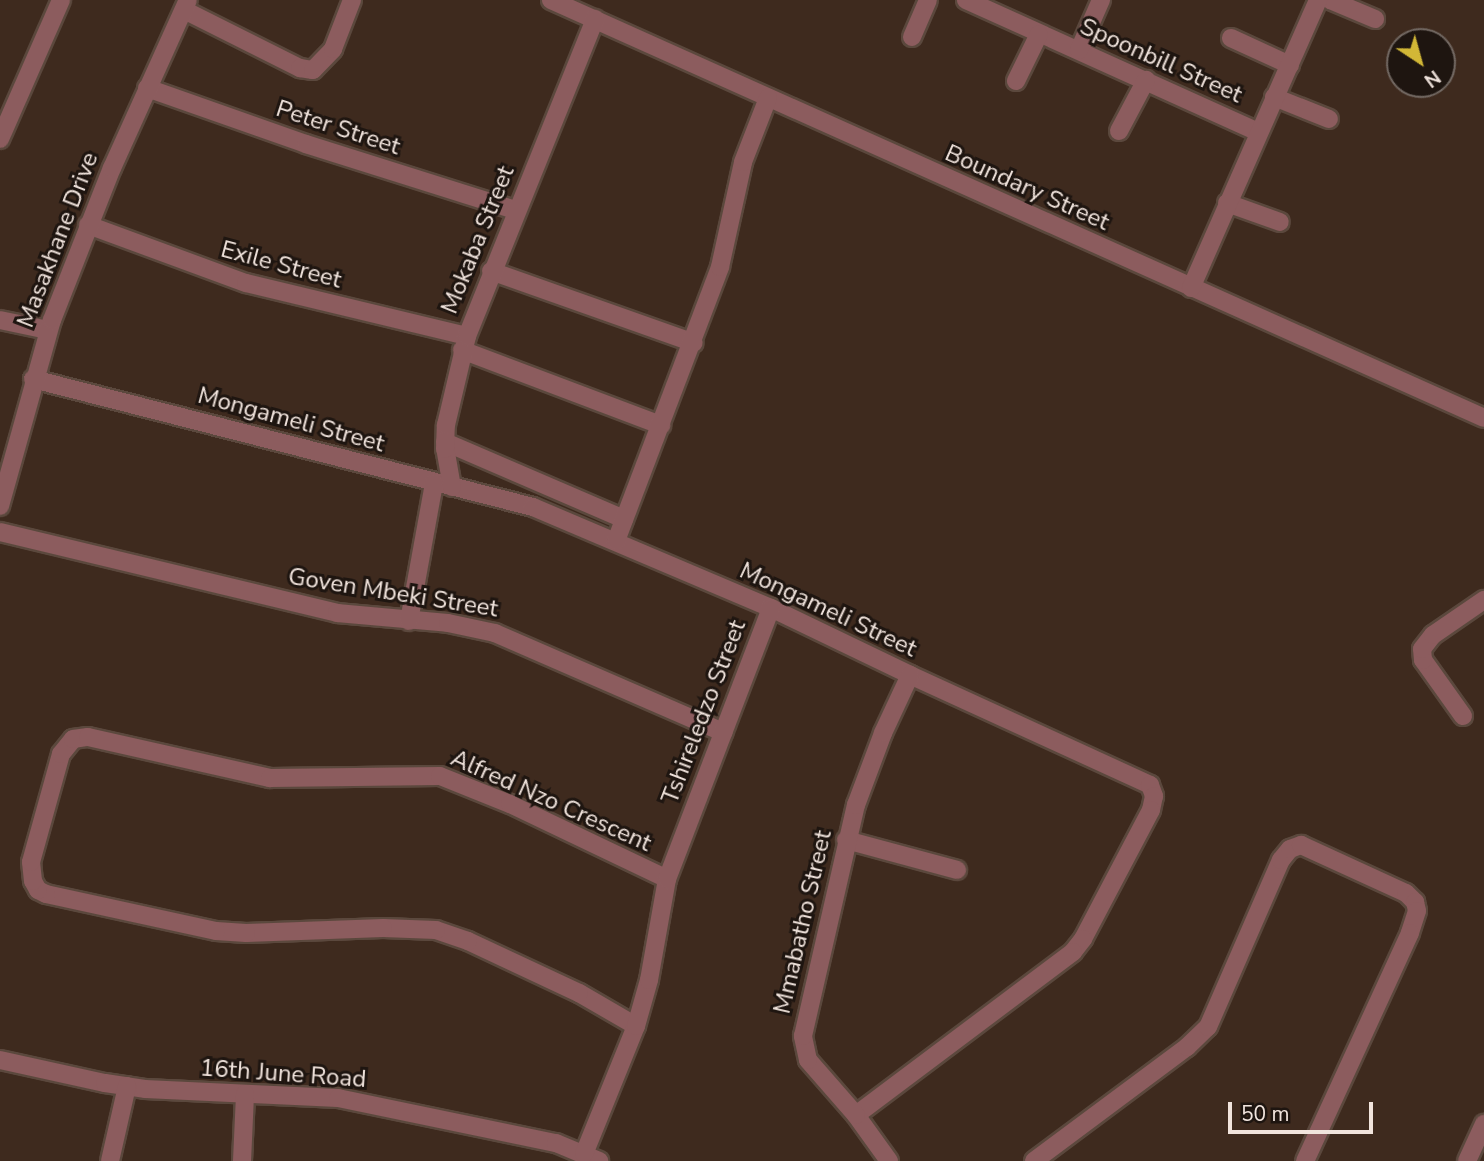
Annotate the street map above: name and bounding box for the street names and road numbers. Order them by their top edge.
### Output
street label: Spoonbill Street [1075,12,1247,110]
street label: Peter Street [272,94,404,162]
street label: Boundary Street [940,139,1114,237]
street label: Masakhane Drive [11,148,105,332]
street label: Mokaba Street [435,162,521,318]
street label: Exile Street [218,235,344,295]
street label: Mongameli Street [195,381,387,459]
street label: Mongameli Street [735,556,921,664]
street label: Goven Mbeki Street [286,562,500,624]
street label: Tshireledzo Street [656,616,752,808]
street label: Alfred Nzo Crescent [446,744,656,858]
street label: Mmabatho Street [768,827,838,1017]
street label: 16th June Road [199,1054,367,1094]

